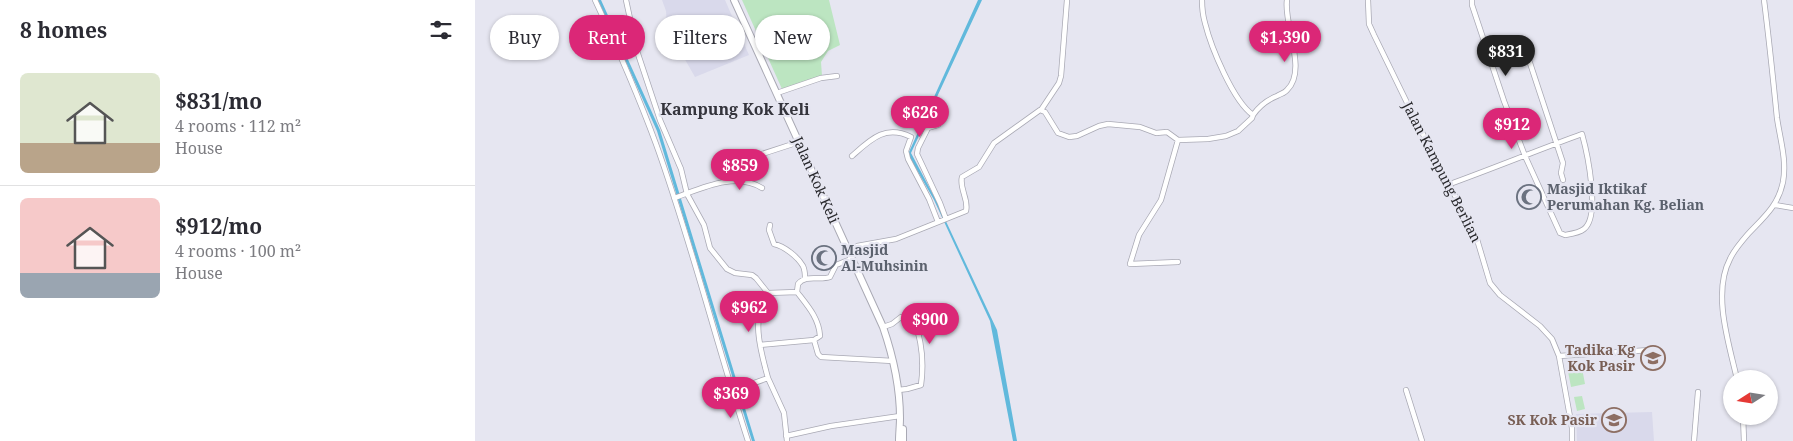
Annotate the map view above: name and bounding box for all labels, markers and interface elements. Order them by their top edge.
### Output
chip: Buy [490,15,559,60]
chip: Rent [569,15,645,60]
chip: Filters [655,15,745,60]
chip: New [755,15,830,60]
text: 8 homes [20,16,107,44]
icon: filters [427,16,455,44]
pin: $1,390 [1244,20,1326,63]
text: $1,390 [1260,26,1310,48]
pin: $831 [1476,34,1536,77]
text: $831 [1488,40,1524,62]
text: $831/mo [175,87,262,115]
icon: home [60,93,120,153]
pin: $626 [890,96,950,138]
street label: Jalan Kampung Berlian [1398,97,1486,245]
district label: Kampung Kok Keli [660,98,810,120]
text: $626 [902,101,938,123]
pin: $912 [1482,108,1542,150]
text: $912 [1494,113,1530,135]
text: 4 rooms · 112 m² [175,115,301,137]
street label: Jalan Kok Keli [788,133,844,227]
text: House [175,137,223,159]
pin: $859 [710,148,770,191]
text: $859 [722,154,758,176]
place label: Masjid Iktikaf Perumahan Kg. Belian [1547,179,1704,214]
mosque icon: Masjid Iktikaf Perumahan Kg. Belian [1516,184,1542,210]
text: $912/mo [175,212,262,240]
icon: home [60,218,120,278]
text: 4 rooms · 100 m² [175,240,301,262]
place label: Masjid Al-Muhsinin [841,240,928,275]
mosque icon: Masjid Al-Muhsinin [811,245,837,271]
text: House [175,262,223,284]
pin: $962 [719,290,779,333]
text: $962 [731,296,767,318]
pin: $900 [900,302,960,345]
text: $900 [912,308,948,330]
place label: Tadika Kg Kok Pasir [1565,340,1636,375]
school or university icon: Tadika Kg Kok Pasir [1640,345,1666,371]
north arrow [1723,370,1777,425]
map controls [1723,370,1778,425]
pin: $369 [701,376,761,419]
text: $369 [713,382,749,404]
school or university icon: SK Kok Pasir [1601,407,1627,433]
place label: SK Kok Pasir [1508,410,1598,429]

